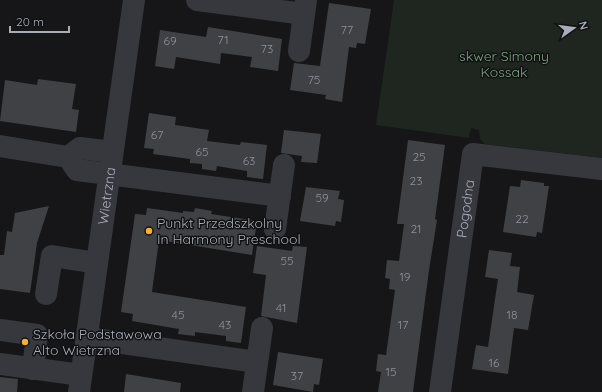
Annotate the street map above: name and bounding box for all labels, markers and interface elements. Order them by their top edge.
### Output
scale bar [10,8,69,34]
north arrow [554,8,594,48]
text: 20 m [16,14,44,29]
text: N [576,20,591,31]
house number: 77 [341,22,353,37]
house number: 71 [217,32,229,47]
house number: 69 [163,33,177,48]
house number: 73 [261,41,273,56]
park label: skwer Simony Kossak [459,47,549,81]
house number: 75 [308,72,320,87]
house number: 67 [151,127,163,142]
house number: 65 [196,144,209,159]
house number: 25 [412,149,426,164]
house number: 63 [243,153,255,168]
street label: Wietrzna [94,166,119,226]
house number: 23 [410,173,422,188]
street label: Pogodna [452,178,478,239]
house number: 59 [315,190,329,205]
house number: 22 [515,211,529,226]
place label: Punkt Przedszkolny In Harmony Preschool [157,214,301,248]
house number: 21 [410,221,422,236]
marker: Punkt Przedszkolny In Harmony Preschool [144,226,154,236]
house number: 55 [280,253,294,268]
house number: 19 [399,269,411,284]
house number: 41 [276,300,286,315]
house number: 45 [172,307,184,322]
house number: 18 [507,307,517,322]
house number: 43 [219,317,231,332]
house number: 17 [398,317,408,332]
place label: Szkoła Podstawowa Alto Wietrzna [33,325,162,359]
marker: Szkoła Podstawowa Alto Wietrzna [20,337,30,347]
house number: 16 [489,355,500,370]
house number: 15 [386,364,396,379]
house number: 37 [291,368,303,383]

